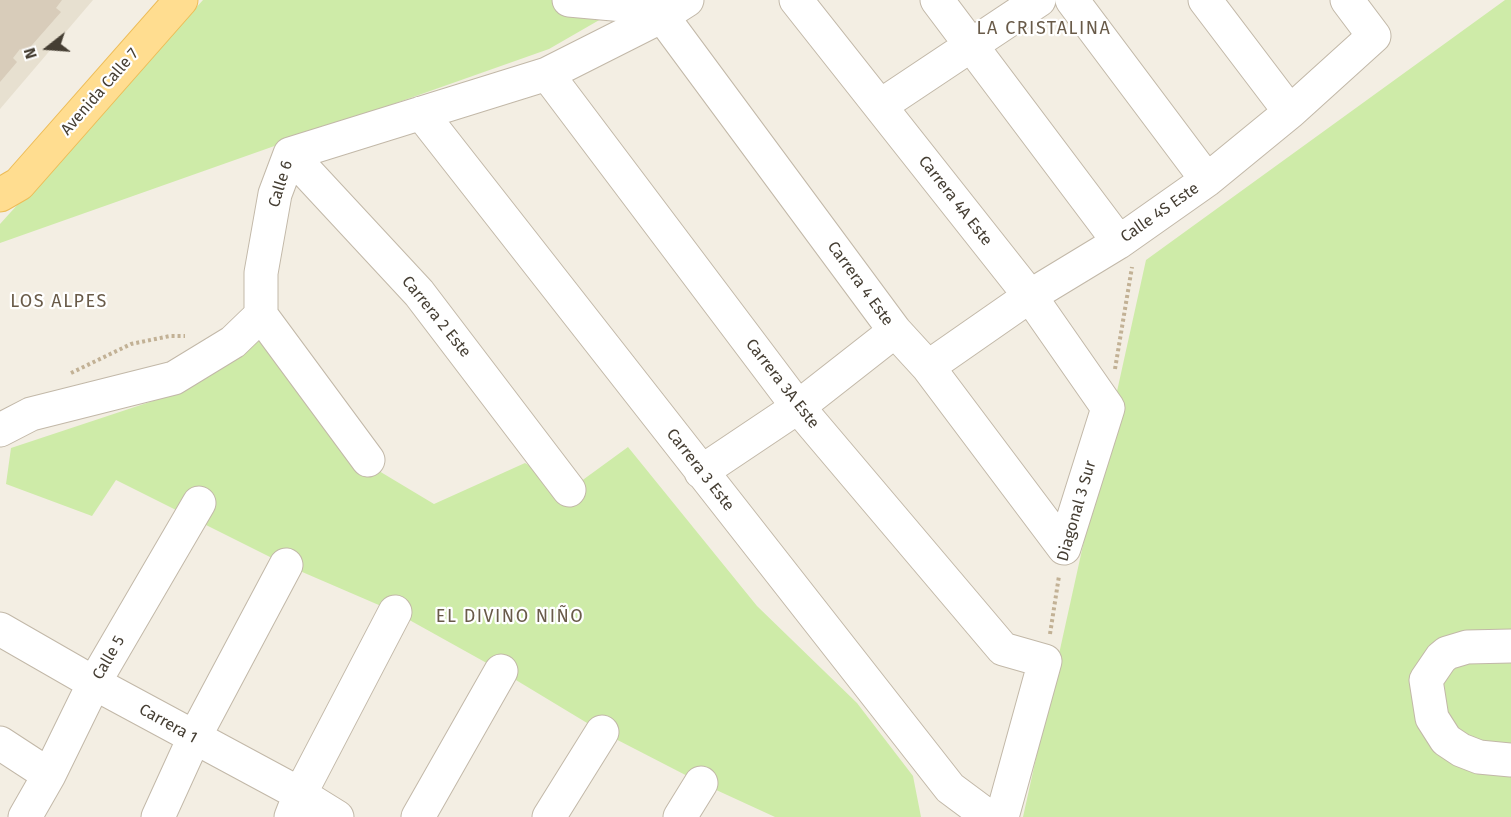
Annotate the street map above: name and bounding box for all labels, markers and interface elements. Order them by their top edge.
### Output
north arrow [18,18,78,78]
district label: LA CRISTALINA [977,18,1111,40]
street label: Avenida Calle 7 [57,45,143,139]
text: N [20,46,41,61]
street label: Carrera 4A Este [914,152,996,250]
street label: Calle 6 [265,158,297,210]
street label: Calle 4S Este [1117,179,1203,247]
street label: Carrera 4 Este [823,238,897,330]
street label: Carrera 2 Este [397,272,475,362]
district label: LOS ALPES [10,291,108,313]
street label: Carrera 3A Este [741,335,823,433]
street label: Carrera 3 Este [662,425,738,515]
street label: Diagonal 3 Sur [1053,458,1101,564]
district label: EL DIVINO NIÑO [436,606,584,628]
street label: Calle 5 [89,633,129,683]
street label: Carrera 1 [136,700,200,748]

